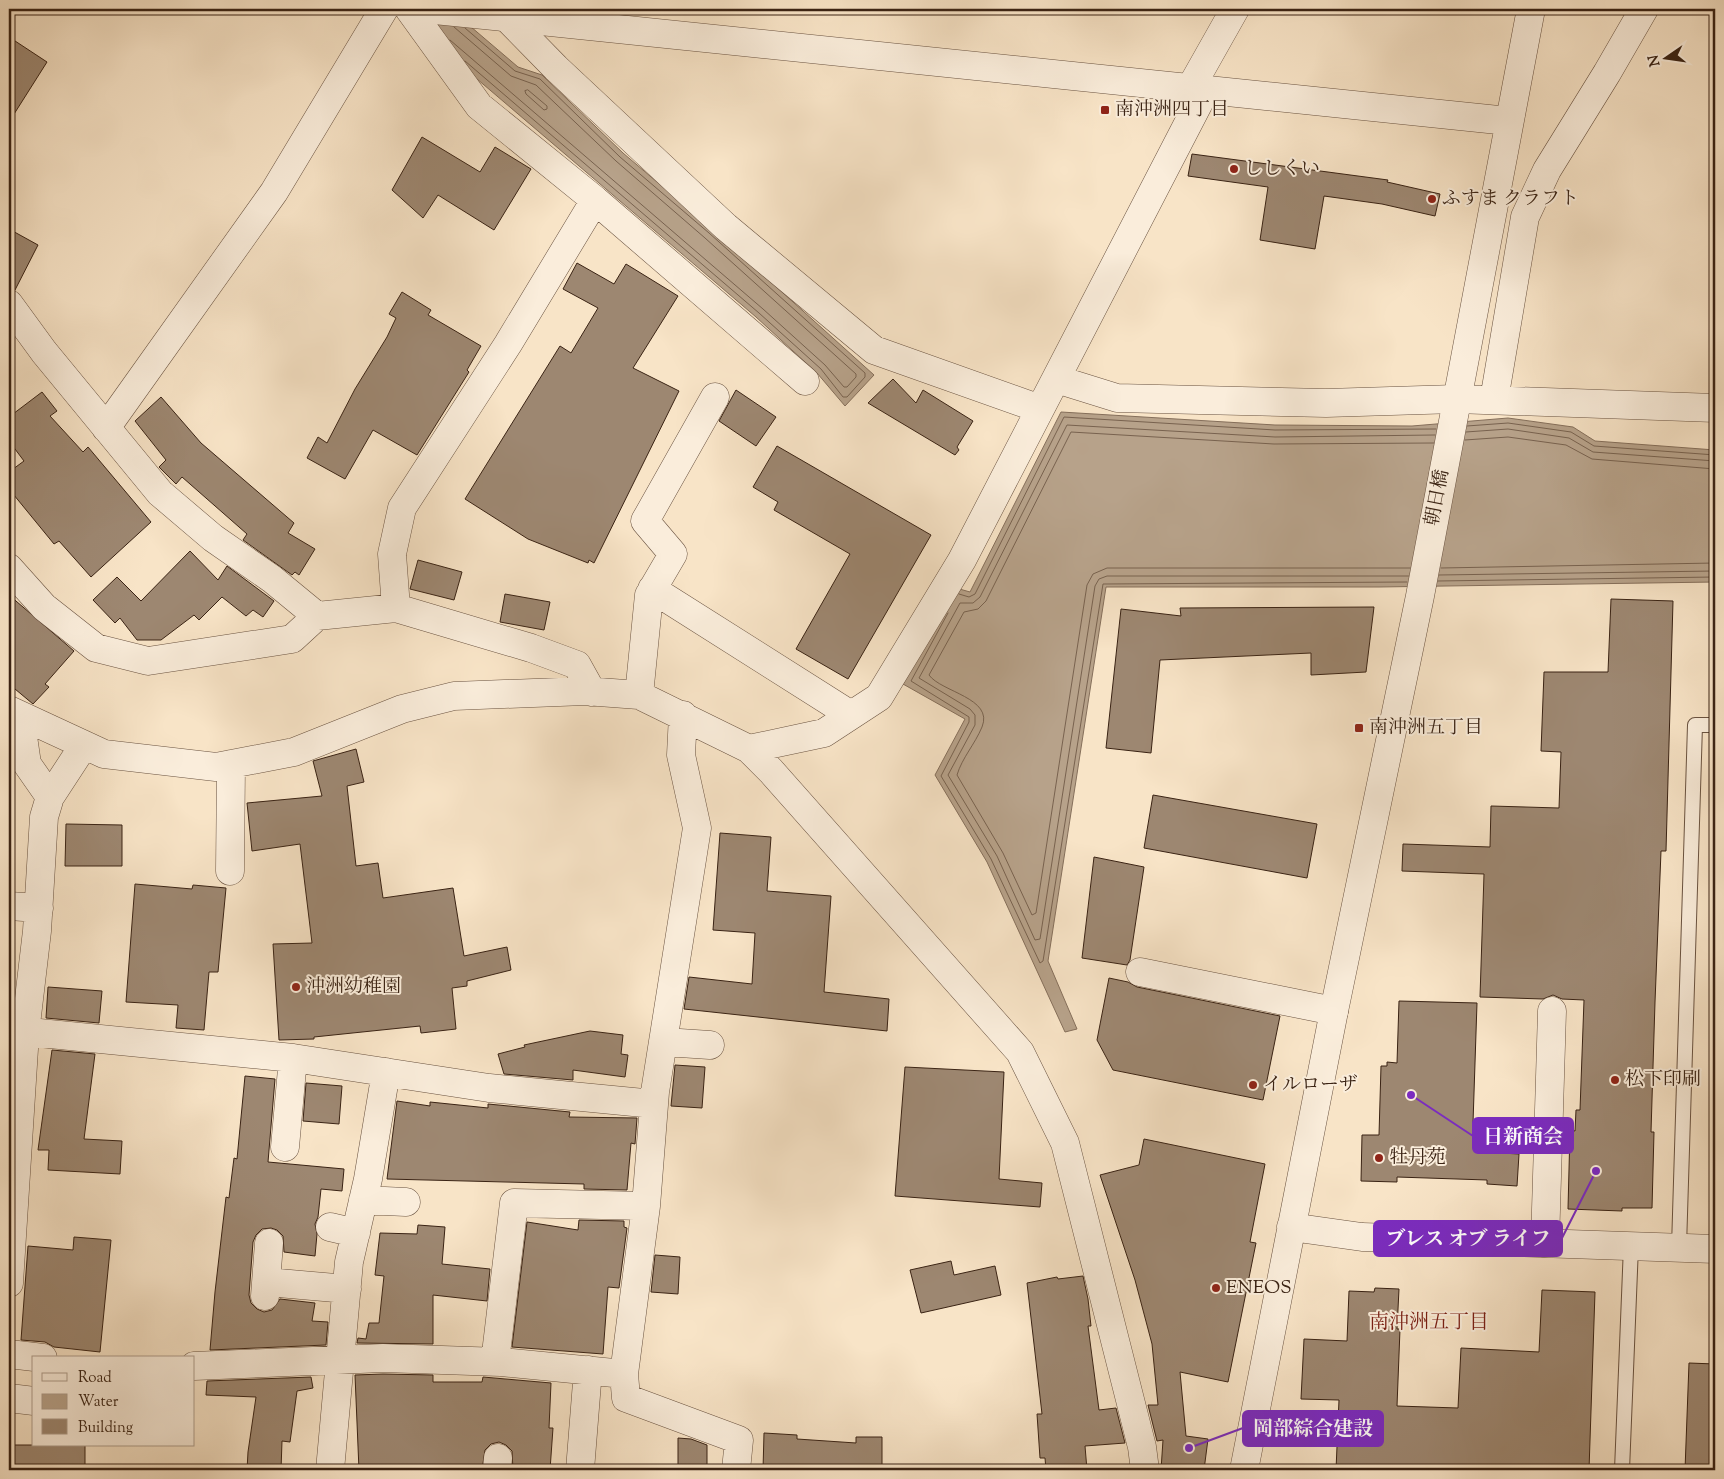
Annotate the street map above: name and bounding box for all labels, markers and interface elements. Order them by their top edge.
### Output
north arrow [1642,32,1692,82]
text: N [1644,53,1666,68]
place label: 南沖洲四丁目 [1115,97,1229,124]
marker: 南沖洲四丁目 [1099,104,1111,116]
place label: ししくい [1244,156,1320,183]
marker: ししくい [1228,163,1240,175]
place label: ふすま クラフト [1442,186,1579,213]
marker: ふすま クラフト [1426,193,1438,205]
street label: 朝日橋 [1419,467,1457,529]
place label: 南沖洲五丁目 [1369,715,1483,742]
marker: 南沖洲五丁目 [1353,722,1365,734]
place label: 沖洲幼稚園 [306,974,401,1001]
marker: 沖洲幼稚園 [290,981,302,993]
place label: 松下印刷 [1625,1067,1701,1094]
place label: イルローザ [1263,1072,1358,1099]
marker: 松下印刷 [1609,1074,1621,1086]
marker: イルローザ [1247,1079,1259,1091]
callout: 日新商会 [1473,1118,1573,1153]
text: 日新商会 [1483,1124,1563,1153]
place label: 牡丹苑 [1389,1145,1446,1172]
marker: 牡丹苑 [1373,1152,1385,1164]
callout: ブレス オブ ライフ [1374,1221,1562,1256]
text: ブレス オブ ライフ [1385,1226,1551,1255]
place label: ENEOS [1226,1275,1292,1302]
marker: ENEOS [1210,1282,1222,1294]
district label: 南沖洲五丁目 [1369,1309,1489,1338]
legend [32,1356,195,1446]
text: Road [78,1368,112,1389]
text: Water [78,1392,119,1413]
callout: 岡部綜合建設 [1243,1411,1383,1446]
text: 岡部綜合建設 [1253,1416,1373,1445]
text: Building [78,1418,133,1439]

